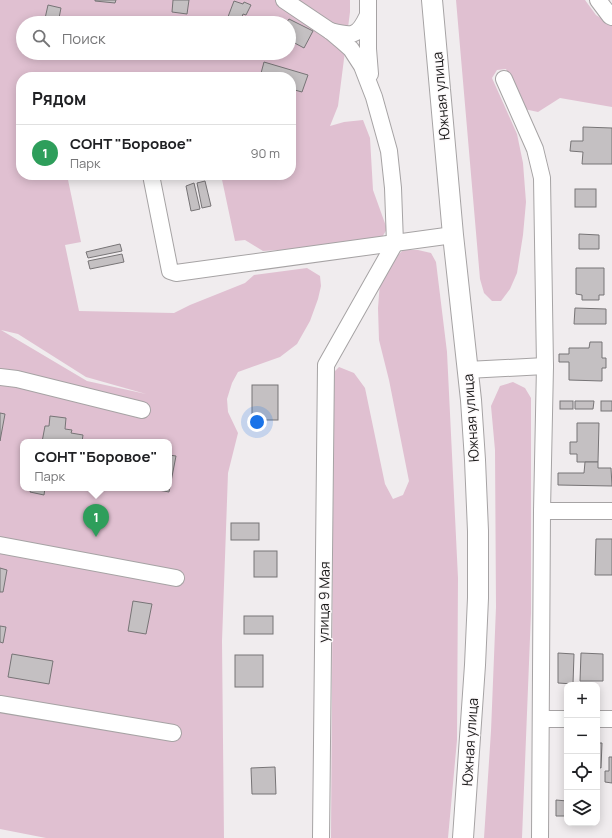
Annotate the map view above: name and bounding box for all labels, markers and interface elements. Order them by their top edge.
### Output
search box [16,16,296,60]
icon: search [30,27,52,49]
text: Поиск [62,28,106,49]
street label: Южная улица [427,51,454,141]
text: Рядом [32,87,86,110]
text: СОНТ "Боровое" [70,133,193,154]
text: 1 [42,144,48,162]
text: 90 m [250,144,280,162]
text: Парк [70,154,100,172]
street label: Южная улица [458,373,483,463]
your location [247,412,267,432]
popup [20,439,172,491]
text: СОНТ "Боровое" [35,446,157,467]
text: Парк [35,467,65,485]
pin: 1 [83,504,109,537]
street label: улица 9 Мая [313,561,334,643]
map controls [564,682,600,826]
button: + [564,682,600,718]
street label: Южная улица [457,697,482,787]
button: − [564,718,600,754]
button: locate [564,754,600,790]
button: layers [564,790,600,826]

